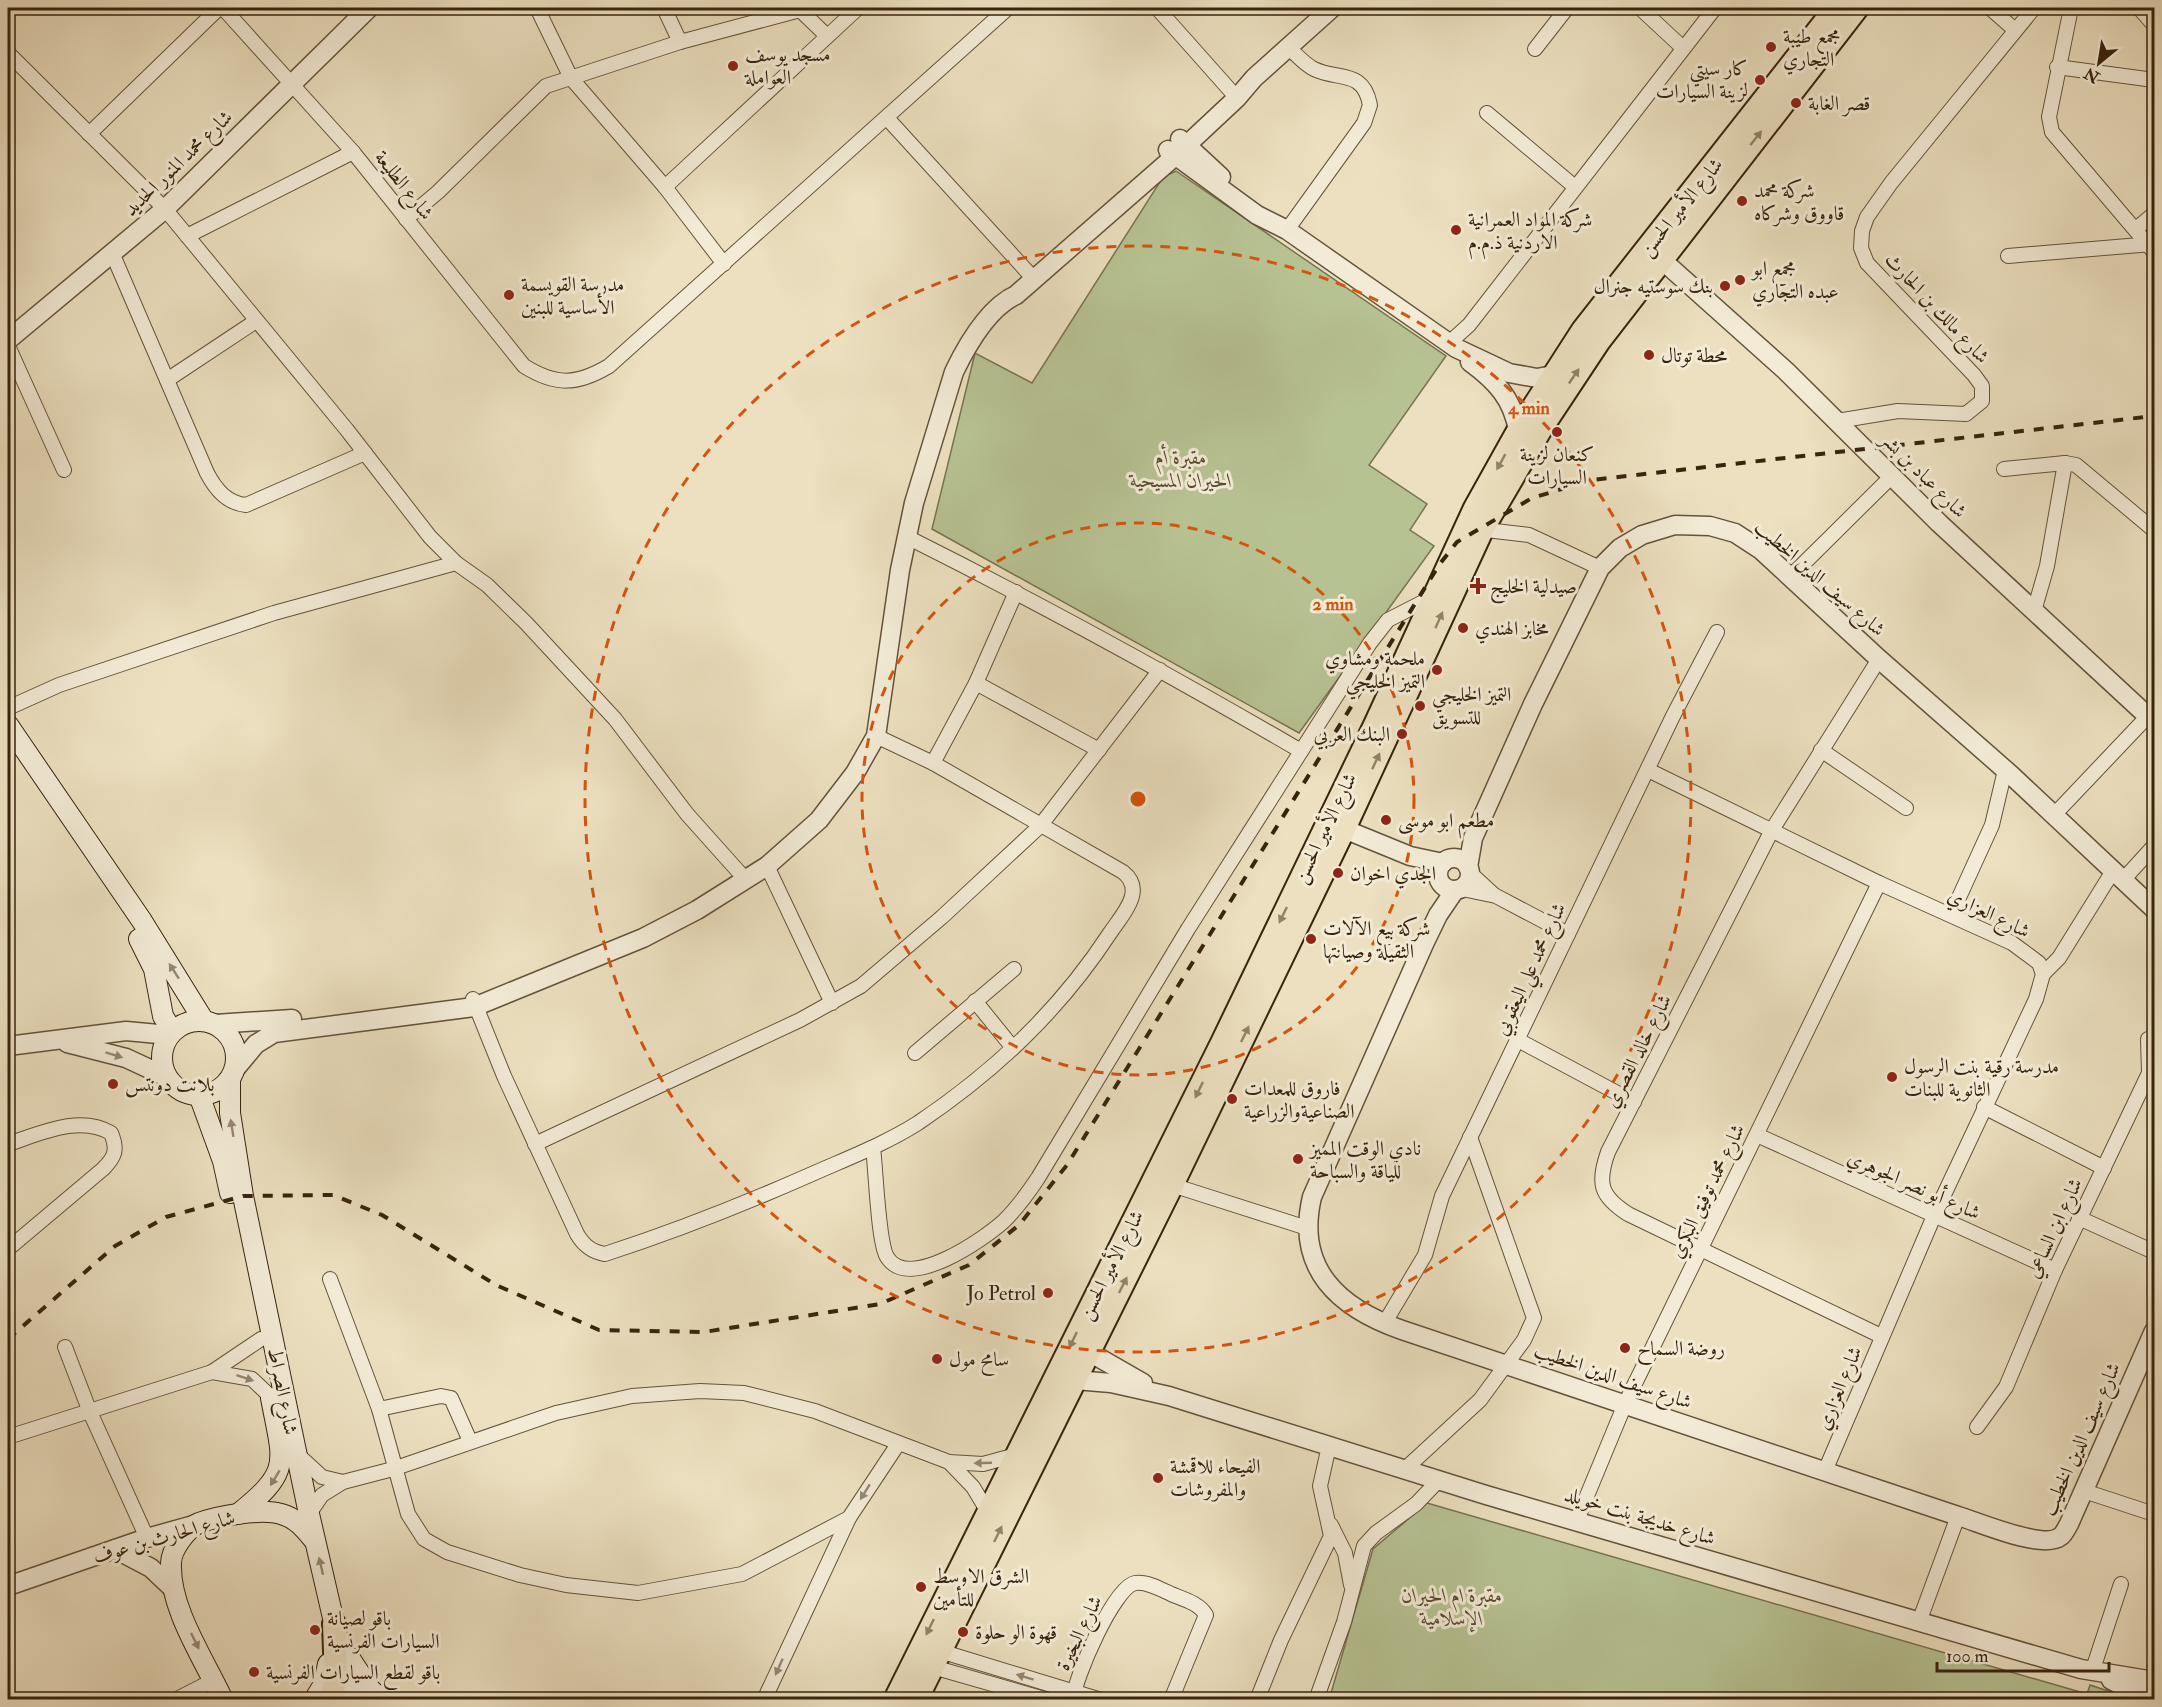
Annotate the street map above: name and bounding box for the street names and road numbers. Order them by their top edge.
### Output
street label: شارع محمد المنور الحديد [118,105,241,225]
street label: شارع الطليعة [365,145,439,228]
street label: شارع الأمير الحسن [1631,151,1732,265]
street label: شارع مالك بن الحارث [1876,247,1995,372]
street label: شارع عباد بن بشر [1871,425,1972,527]
street label: شارع سيف الدين الخطيب [1746,514,1891,645]
street label: شارع الأمير الحسن [1285,767,1367,889]
street label: شارع العزاري [1942,882,2034,948]
street label: شارع محمد علي اليعقوبي [1488,899,1578,1042]
street label: شارع خالد القصري [1599,990,1682,1114]
street label: شارع محمد توفيق البكري [1664,1120,1755,1264]
street label: شارع أبو نصر الجوهري [1842,1143,1985,1230]
street label: شارع ابن الساعي [2020,1174,2093,1284]
street label: شارع الأمير الحسن [1070,1205,1154,1326]
street label: شارع سيف الدين الخطيب [1529,1337,1695,1419]
street label: شارع العزاري [1810,1342,1872,1436]
street label: شارع الصراط [257,1345,304,1438]
street label: شارع سيف الدين الخطيب [2036,1358,2131,1522]
street label: شارع خديجة بنت خويلد [1560,1481,1718,1556]
street label: شارع الحارث بن عوف [90,1505,239,1574]
street label: شارع البخيرة [1050,1591,1112,1677]

